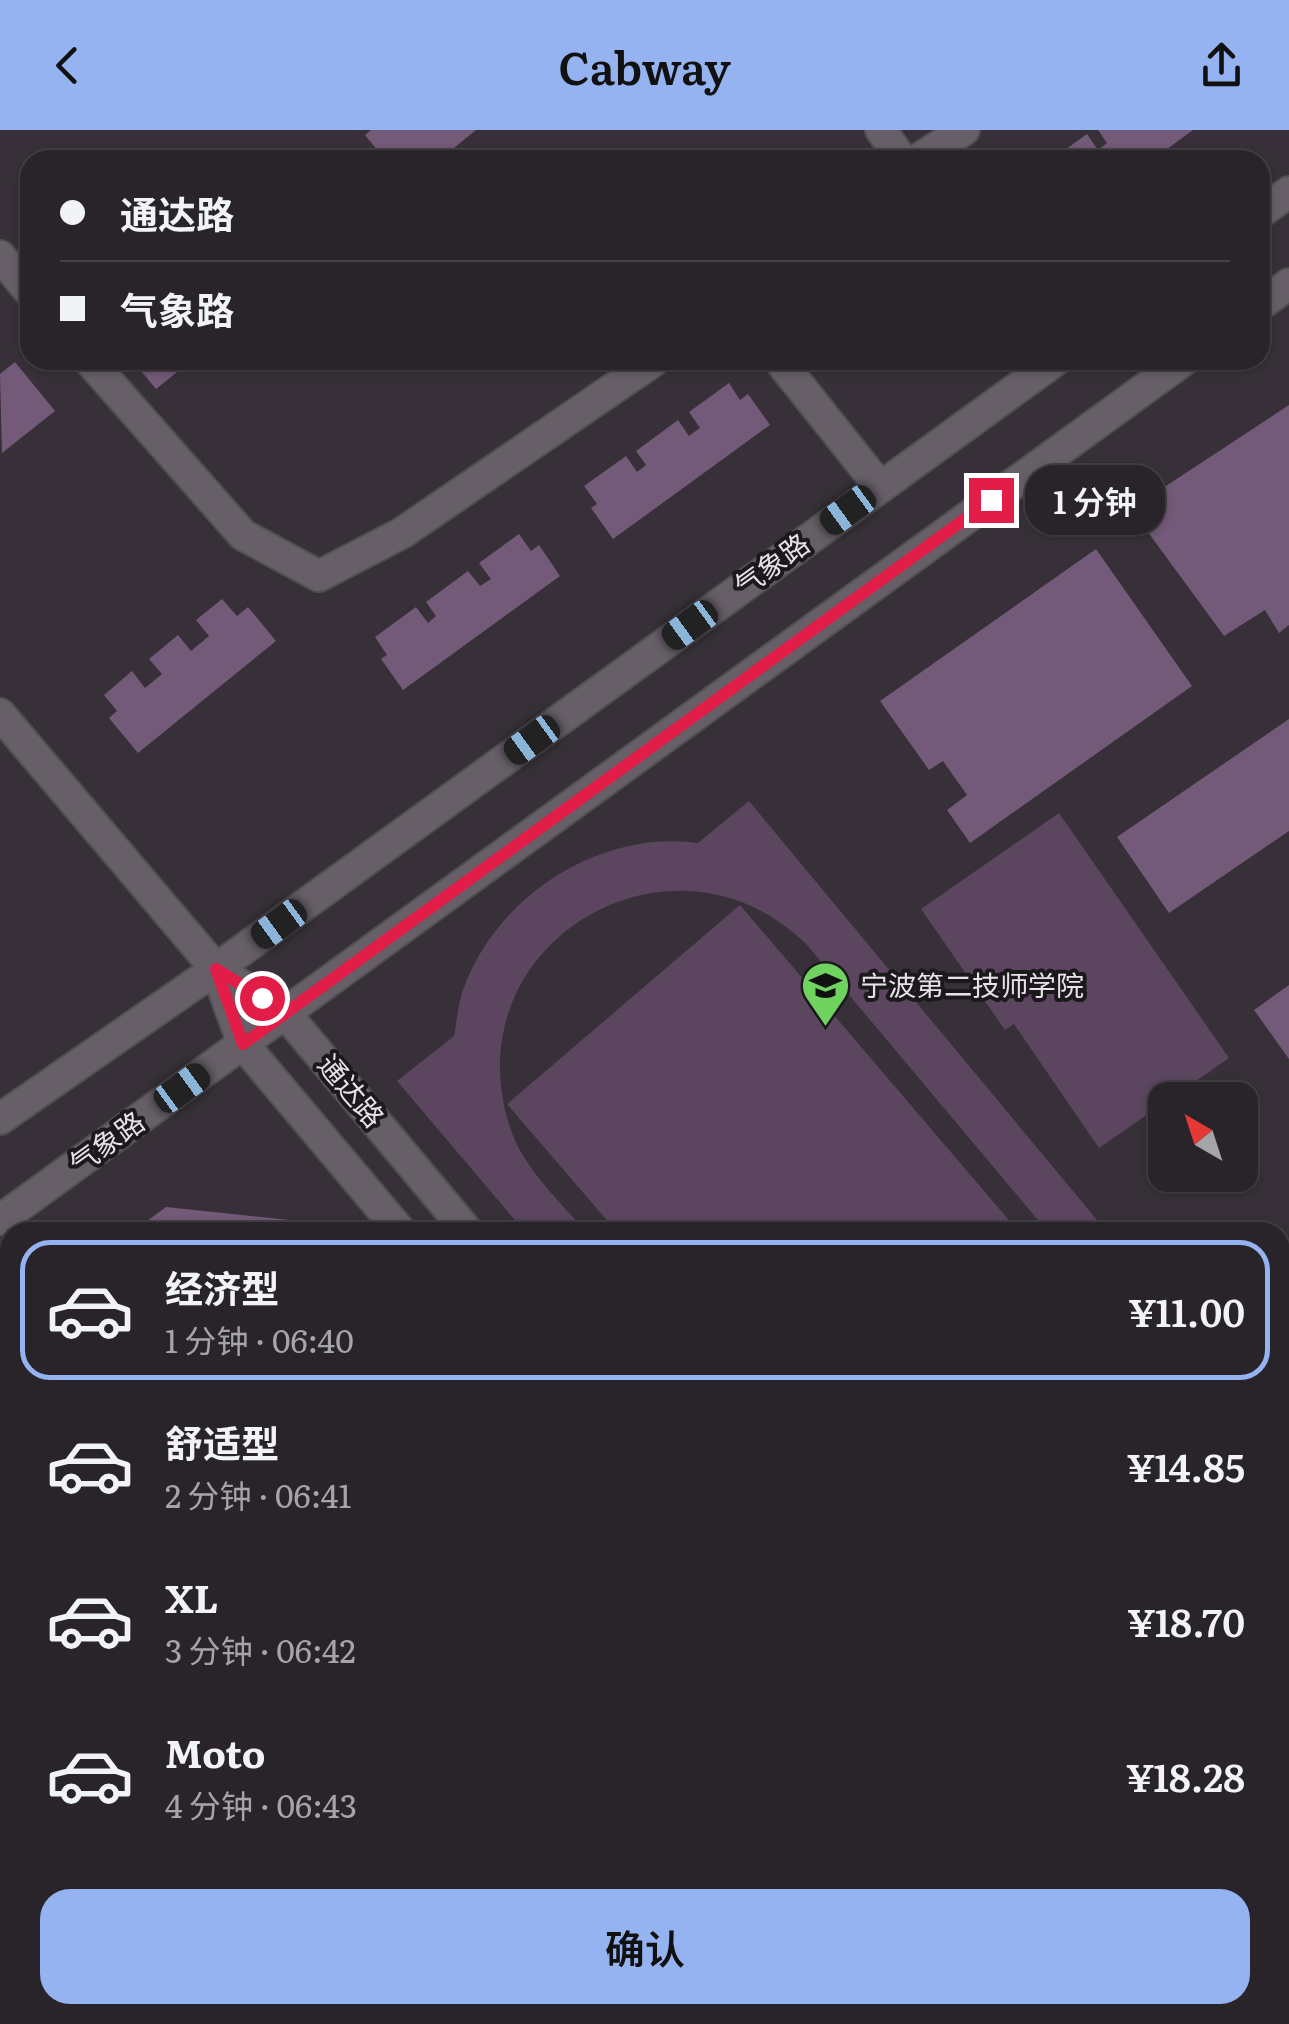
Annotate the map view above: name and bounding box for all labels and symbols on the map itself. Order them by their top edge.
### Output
callout: 1 分钟 [1026,465,1166,535]
route end [969,478,1014,523]
car [815,480,881,540]
street label: 气象路 [724,522,817,605]
car [657,595,723,655]
car [499,710,565,770]
car [246,894,312,954]
school or university icon: 宁波第二技师学院 [799,960,851,1028]
place label: 宁波第二技师学院 [860,963,1084,1005]
route start [240,976,285,1021]
street label: 通达路 [309,1044,396,1135]
car [149,1058,215,1118]
north arrow [1148,1082,1258,1192]
street label: 气象路 [59,1100,152,1183]

